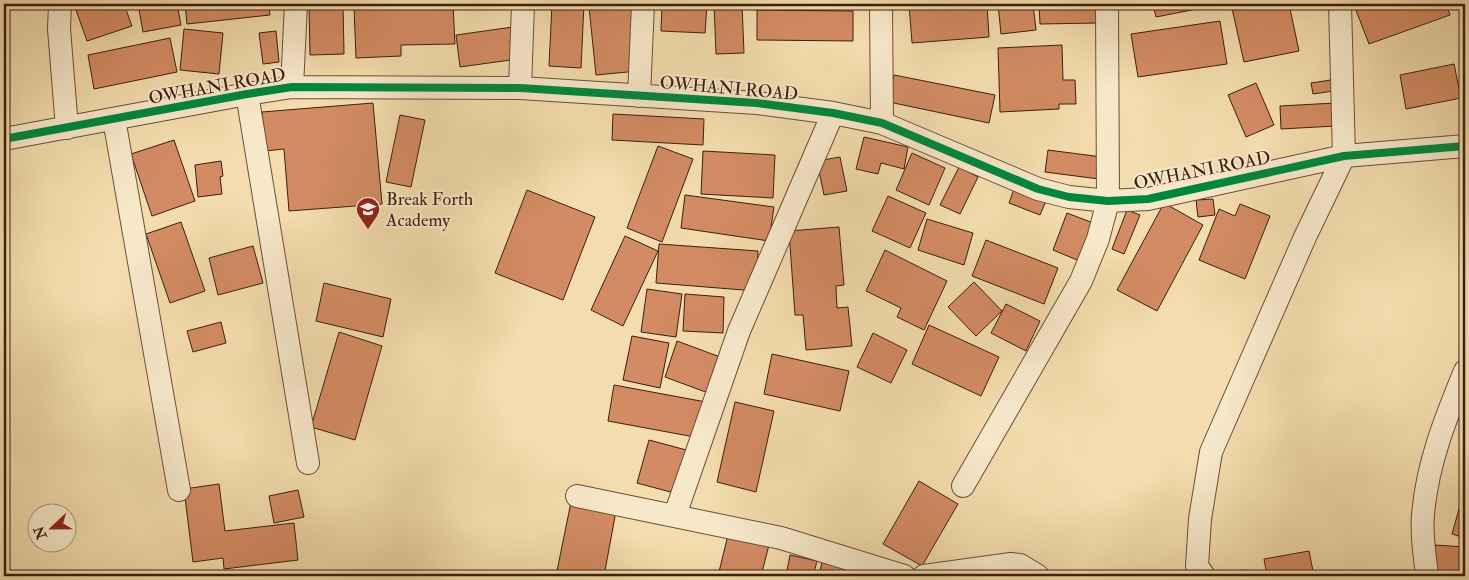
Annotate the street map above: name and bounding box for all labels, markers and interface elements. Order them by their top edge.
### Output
street label: OWHANI ROAD [147,63,287,110]
street label: OWHANI ROAD [659,71,799,106]
street label: OWHANI ROAD [1132,146,1272,195]
place label: Break Forth Academy [385,188,474,232]
school or university icon: Break Forth Academy [355,196,381,230]
north arrow [28,502,78,552]
text: N [30,523,51,543]

